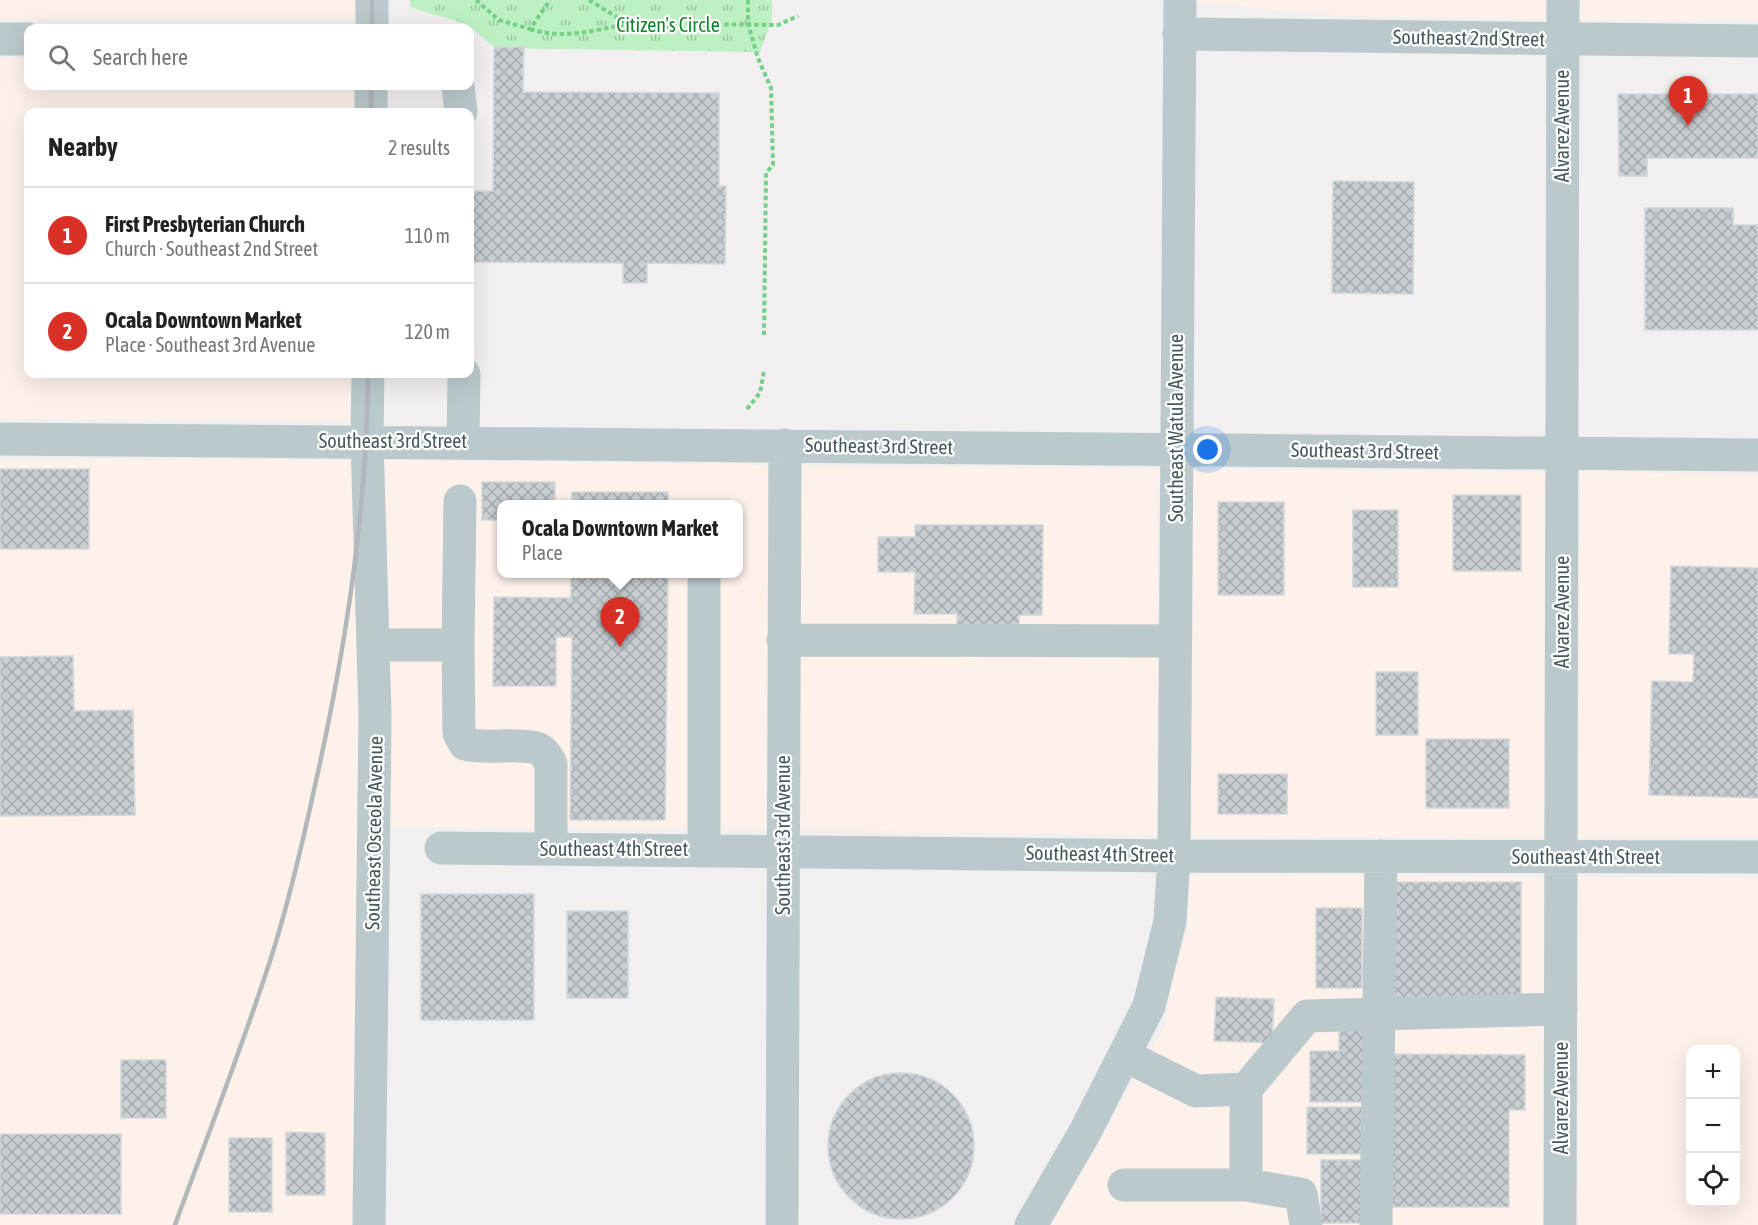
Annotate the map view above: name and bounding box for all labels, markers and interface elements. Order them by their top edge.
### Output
park label: Citizen's Circle [616,13,720,36]
search box [24,24,474,90]
street label: Southeast 2nd Street [1393,25,1545,50]
icon: search [45,41,78,74]
text: Search here [93,44,188,70]
street label: Alvarez Avenue [1550,70,1573,182]
pin: 1 [1668,76,1708,126]
text: Nearby [48,132,118,162]
text: 2 results [388,136,450,159]
text: First Presbyterian Church [105,211,305,237]
text: 1 [63,224,72,247]
text: 110 m [405,224,450,247]
text: Church · Southeast 2nd Street [105,237,318,260]
text: Ocala Downtown Market [105,307,302,333]
text: 2 [63,320,72,343]
text: 120 m [405,320,450,343]
text: Place · Southeast 3rd Avenue [105,333,315,356]
street label: Southeast Watula Avenue [1164,334,1187,522]
street label: Southeast 3rd Street [319,429,467,452]
street label: Southeast 3rd Street [805,433,954,458]
your location [1193,435,1222,464]
street label: Southeast 3rd Street [1291,438,1440,463]
popup [497,500,743,578]
text: Ocala Downtown Market [522,515,718,541]
text: Place [522,541,563,564]
street label: Alvarez Avenue [1550,556,1573,668]
pin: 2 [600,598,640,647]
street label: Southeast Osceola Avenue [360,736,387,930]
street label: Southeast 3rd Avenue [771,755,794,915]
street label: Southeast 4th Street [540,837,688,860]
street label: Southeast 4th Street [1026,841,1175,866]
street label: Southeast 4th Street [1512,845,1660,868]
street label: Alvarez Avenue [1549,1042,1572,1154]
map controls [1686,1045,1740,1207]
button: + [1686,1045,1740,1099]
button: − [1686,1099,1740,1153]
button: locate [1686,1153,1740,1207]

